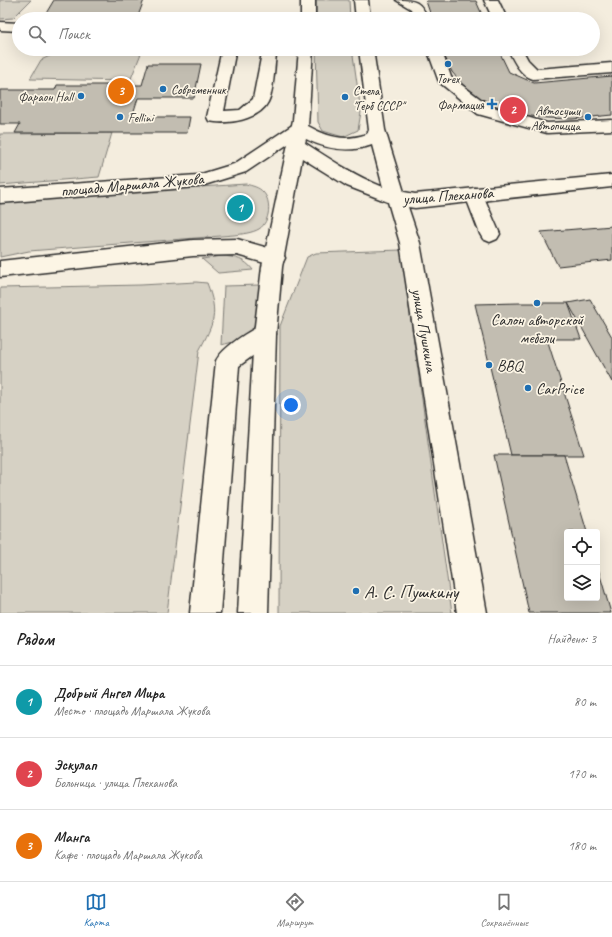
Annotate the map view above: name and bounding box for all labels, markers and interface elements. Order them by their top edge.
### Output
search box [12,12,600,56]
icon: search [26,23,48,45]
text: Поиск [58,25,90,44]
marker: Torex [443,59,453,69]
place label: Torex [437,71,461,87]
pin: 3 [108,76,134,106]
place label: Современник [171,82,227,98]
place label: Стела "Герб СССР" [353,83,407,114]
marker: Современник [158,84,168,94]
place label: Фараон Hall [18,89,76,105]
marker: Фараон Hall [76,91,86,101]
marker: Стела "Герб СССР" [340,92,350,102]
pin: 2 [500,95,526,125]
place label: Фармация [438,97,485,113]
marker: Фармация [487,99,497,109]
place label: Автосуши Автопицца [531,103,582,134]
place label: Fellini [128,110,155,126]
marker: Fellini [115,112,125,122]
marker: Автосуши Автопицца [583,112,593,122]
street label: площадь Маршала Жукова [60,169,206,201]
street label: улица Плеханова [401,183,495,209]
pin: 1 [227,193,253,223]
street label: улица Пушкина [407,286,441,375]
marker: Салон авторской мебели [532,298,542,308]
place label: Салон авторской мебели [491,310,585,348]
place label: BBQ [497,356,525,376]
marker: BBQ [484,360,494,370]
place label: CarPrice [536,379,585,399]
marker: CarPrice [523,383,533,393]
your location [281,395,301,415]
map controls [564,529,600,601]
button: locate [564,529,600,565]
button: layers [564,565,600,601]
place label: А. С. Пушкину [364,580,460,604]
marker: А. С. Пушкину [351,586,361,596]
text: Рядом [16,629,54,650]
text: Найдено: 3 [548,631,596,647]
text: Добрый Ангел Мира [54,684,164,703]
text: 1 [26,694,32,710]
text: 80 m [574,694,596,710]
text: Место · площадь Маршала Жукова [54,703,210,719]
text: Эскулап [54,756,97,775]
text: 2 [26,766,32,782]
text: 170 m [568,766,596,782]
text: Больница · улица Плеханова [54,775,177,791]
text: Манга [54,828,90,847]
text: 3 [26,838,32,854]
text: 180 m [568,838,596,854]
text: Кафе · площадь Маршала Жукова [54,847,202,863]
tab: Карта [84,891,109,929]
tab: Маршрут [277,891,313,929]
tab: Сохранённые [480,891,528,929]

